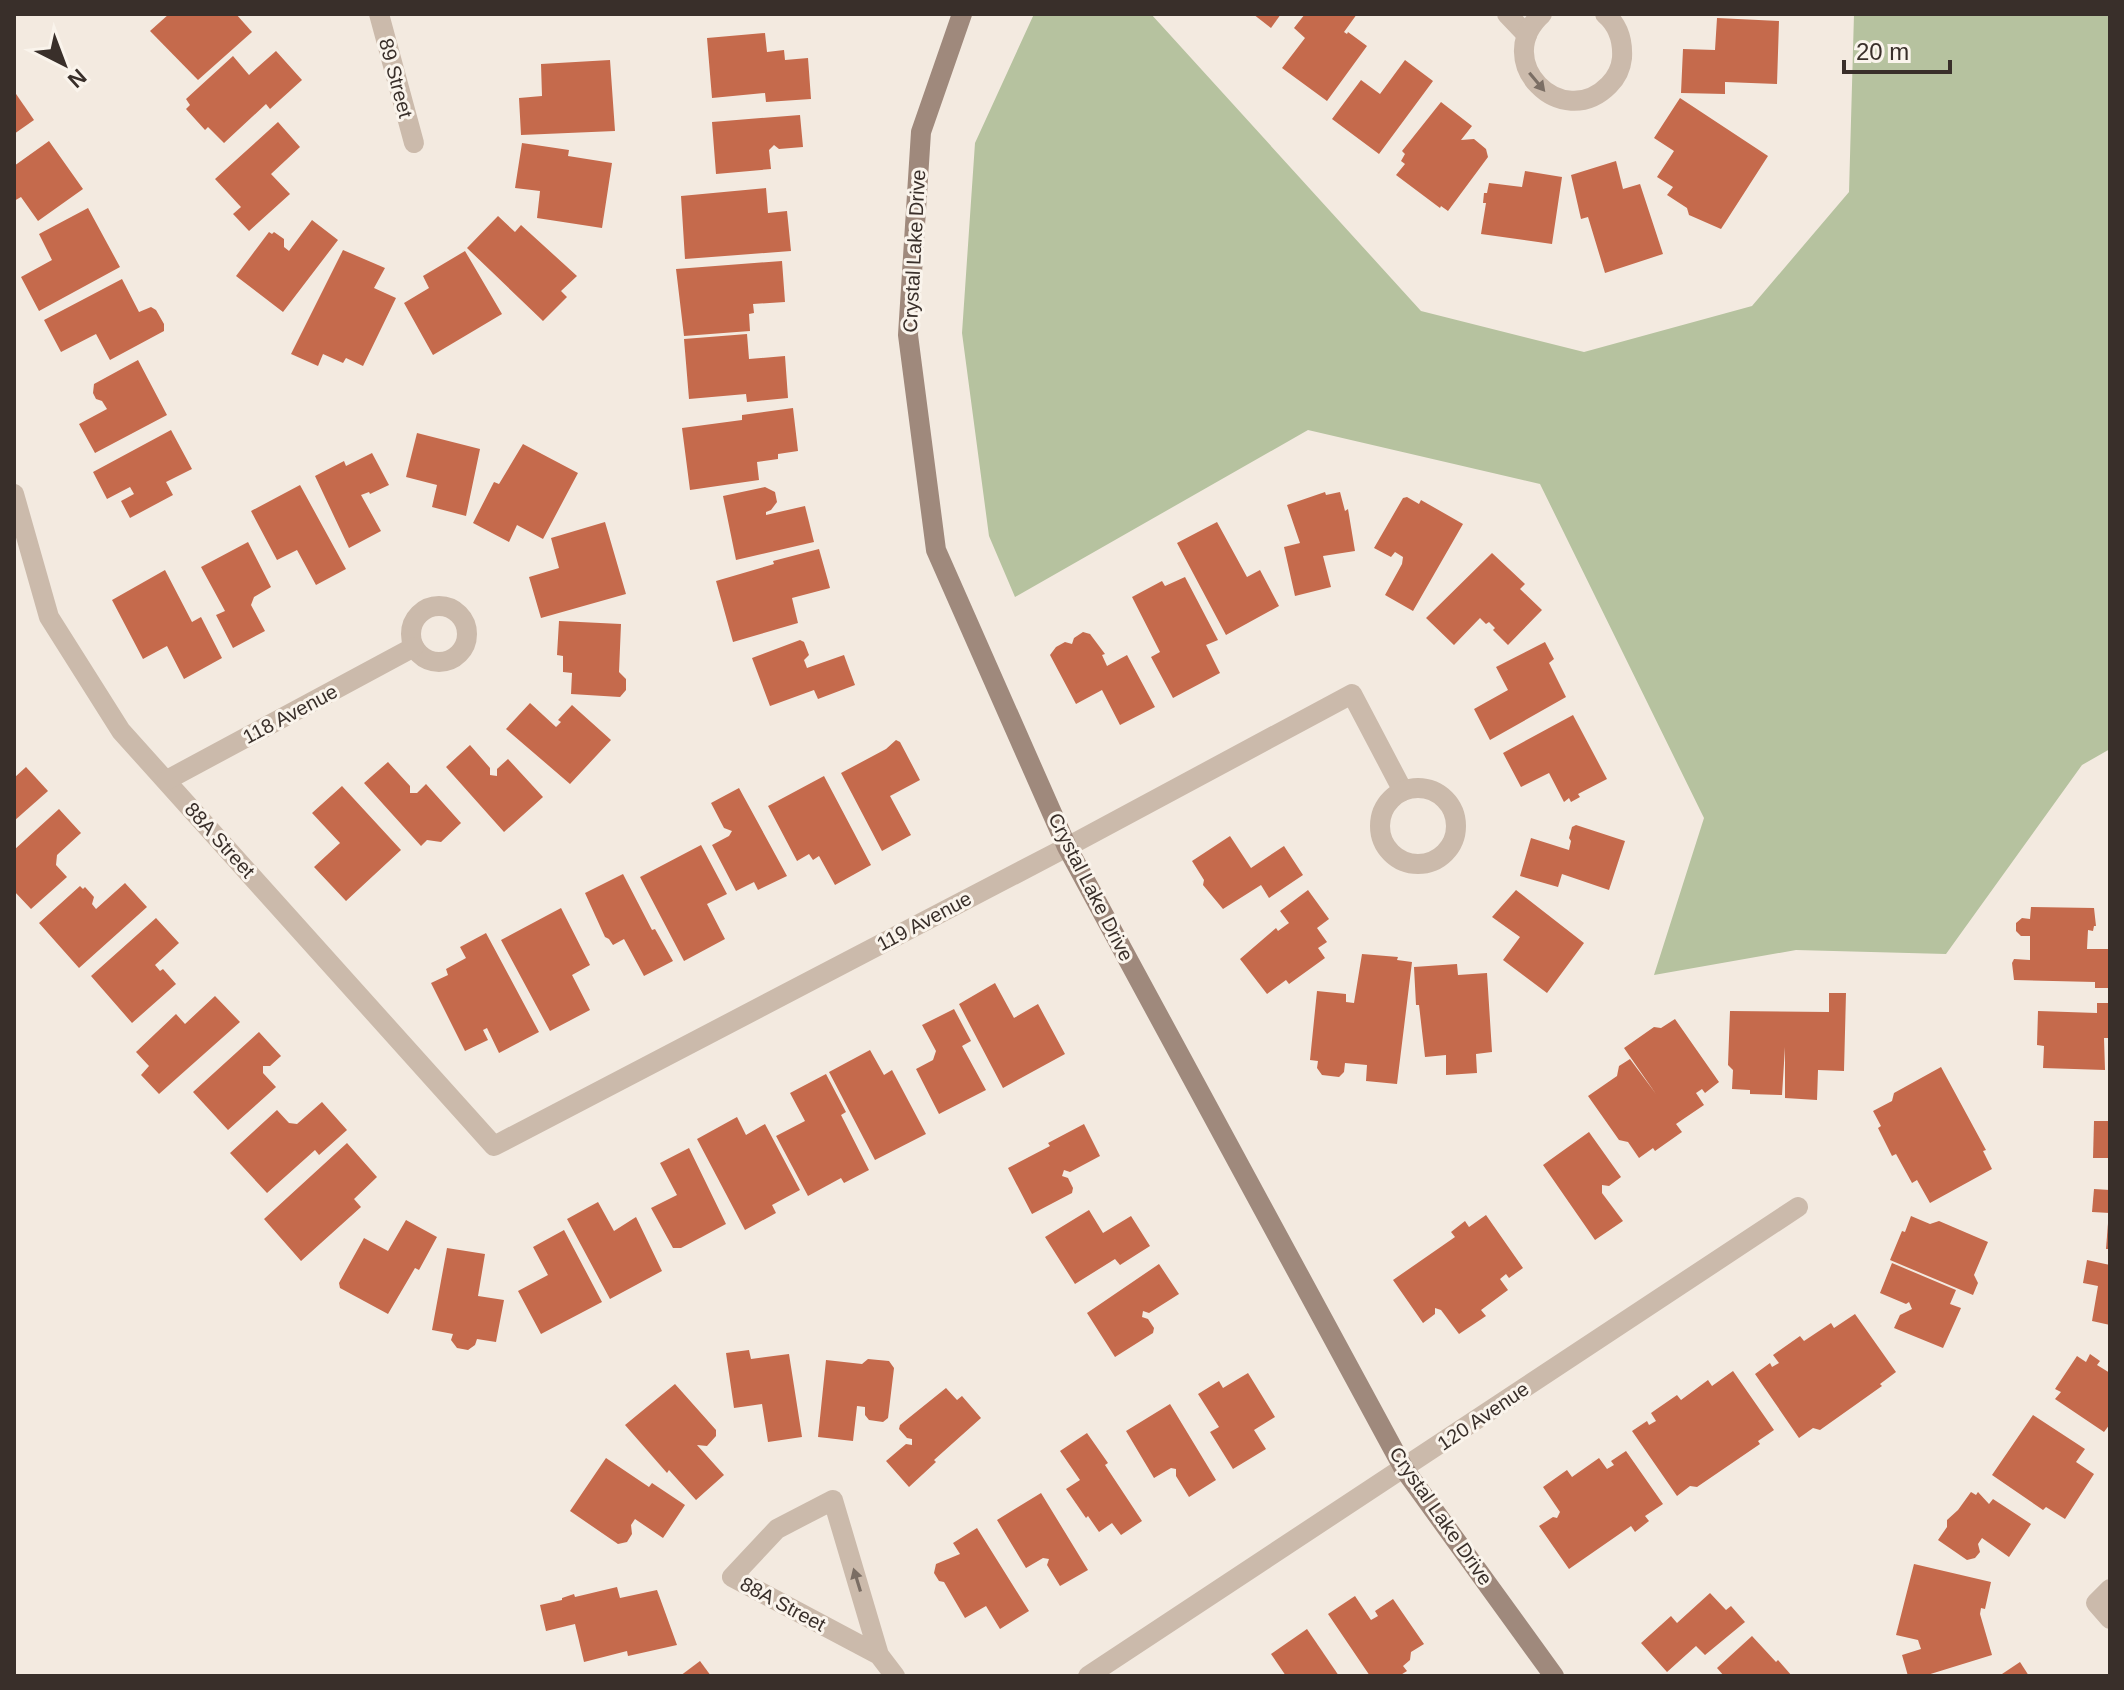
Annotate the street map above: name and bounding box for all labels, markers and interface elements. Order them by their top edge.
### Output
north arrow [24,24,104,104]
scale bar [1844,24,1950,74]
street label: 89 Street [375,36,417,120]
text: 20 m [1856,38,1909,65]
text: N [63,64,91,93]
one-way arrow [1528,72,1545,92]
street label: Crystal Lake Drive [899,169,929,333]
street label: 118 Avenue [239,680,341,748]
street label: 88A Street [181,798,260,882]
street label: Crystal Lake Drive [1044,809,1138,965]
street label: 119 Avenue [873,887,975,955]
street label: 120 Avenue [1433,1377,1533,1455]
street label: Crystal Lake Drive [1385,1443,1497,1589]
one-way arrow [850,1568,863,1592]
street label: 88A Street [737,1572,830,1636]

